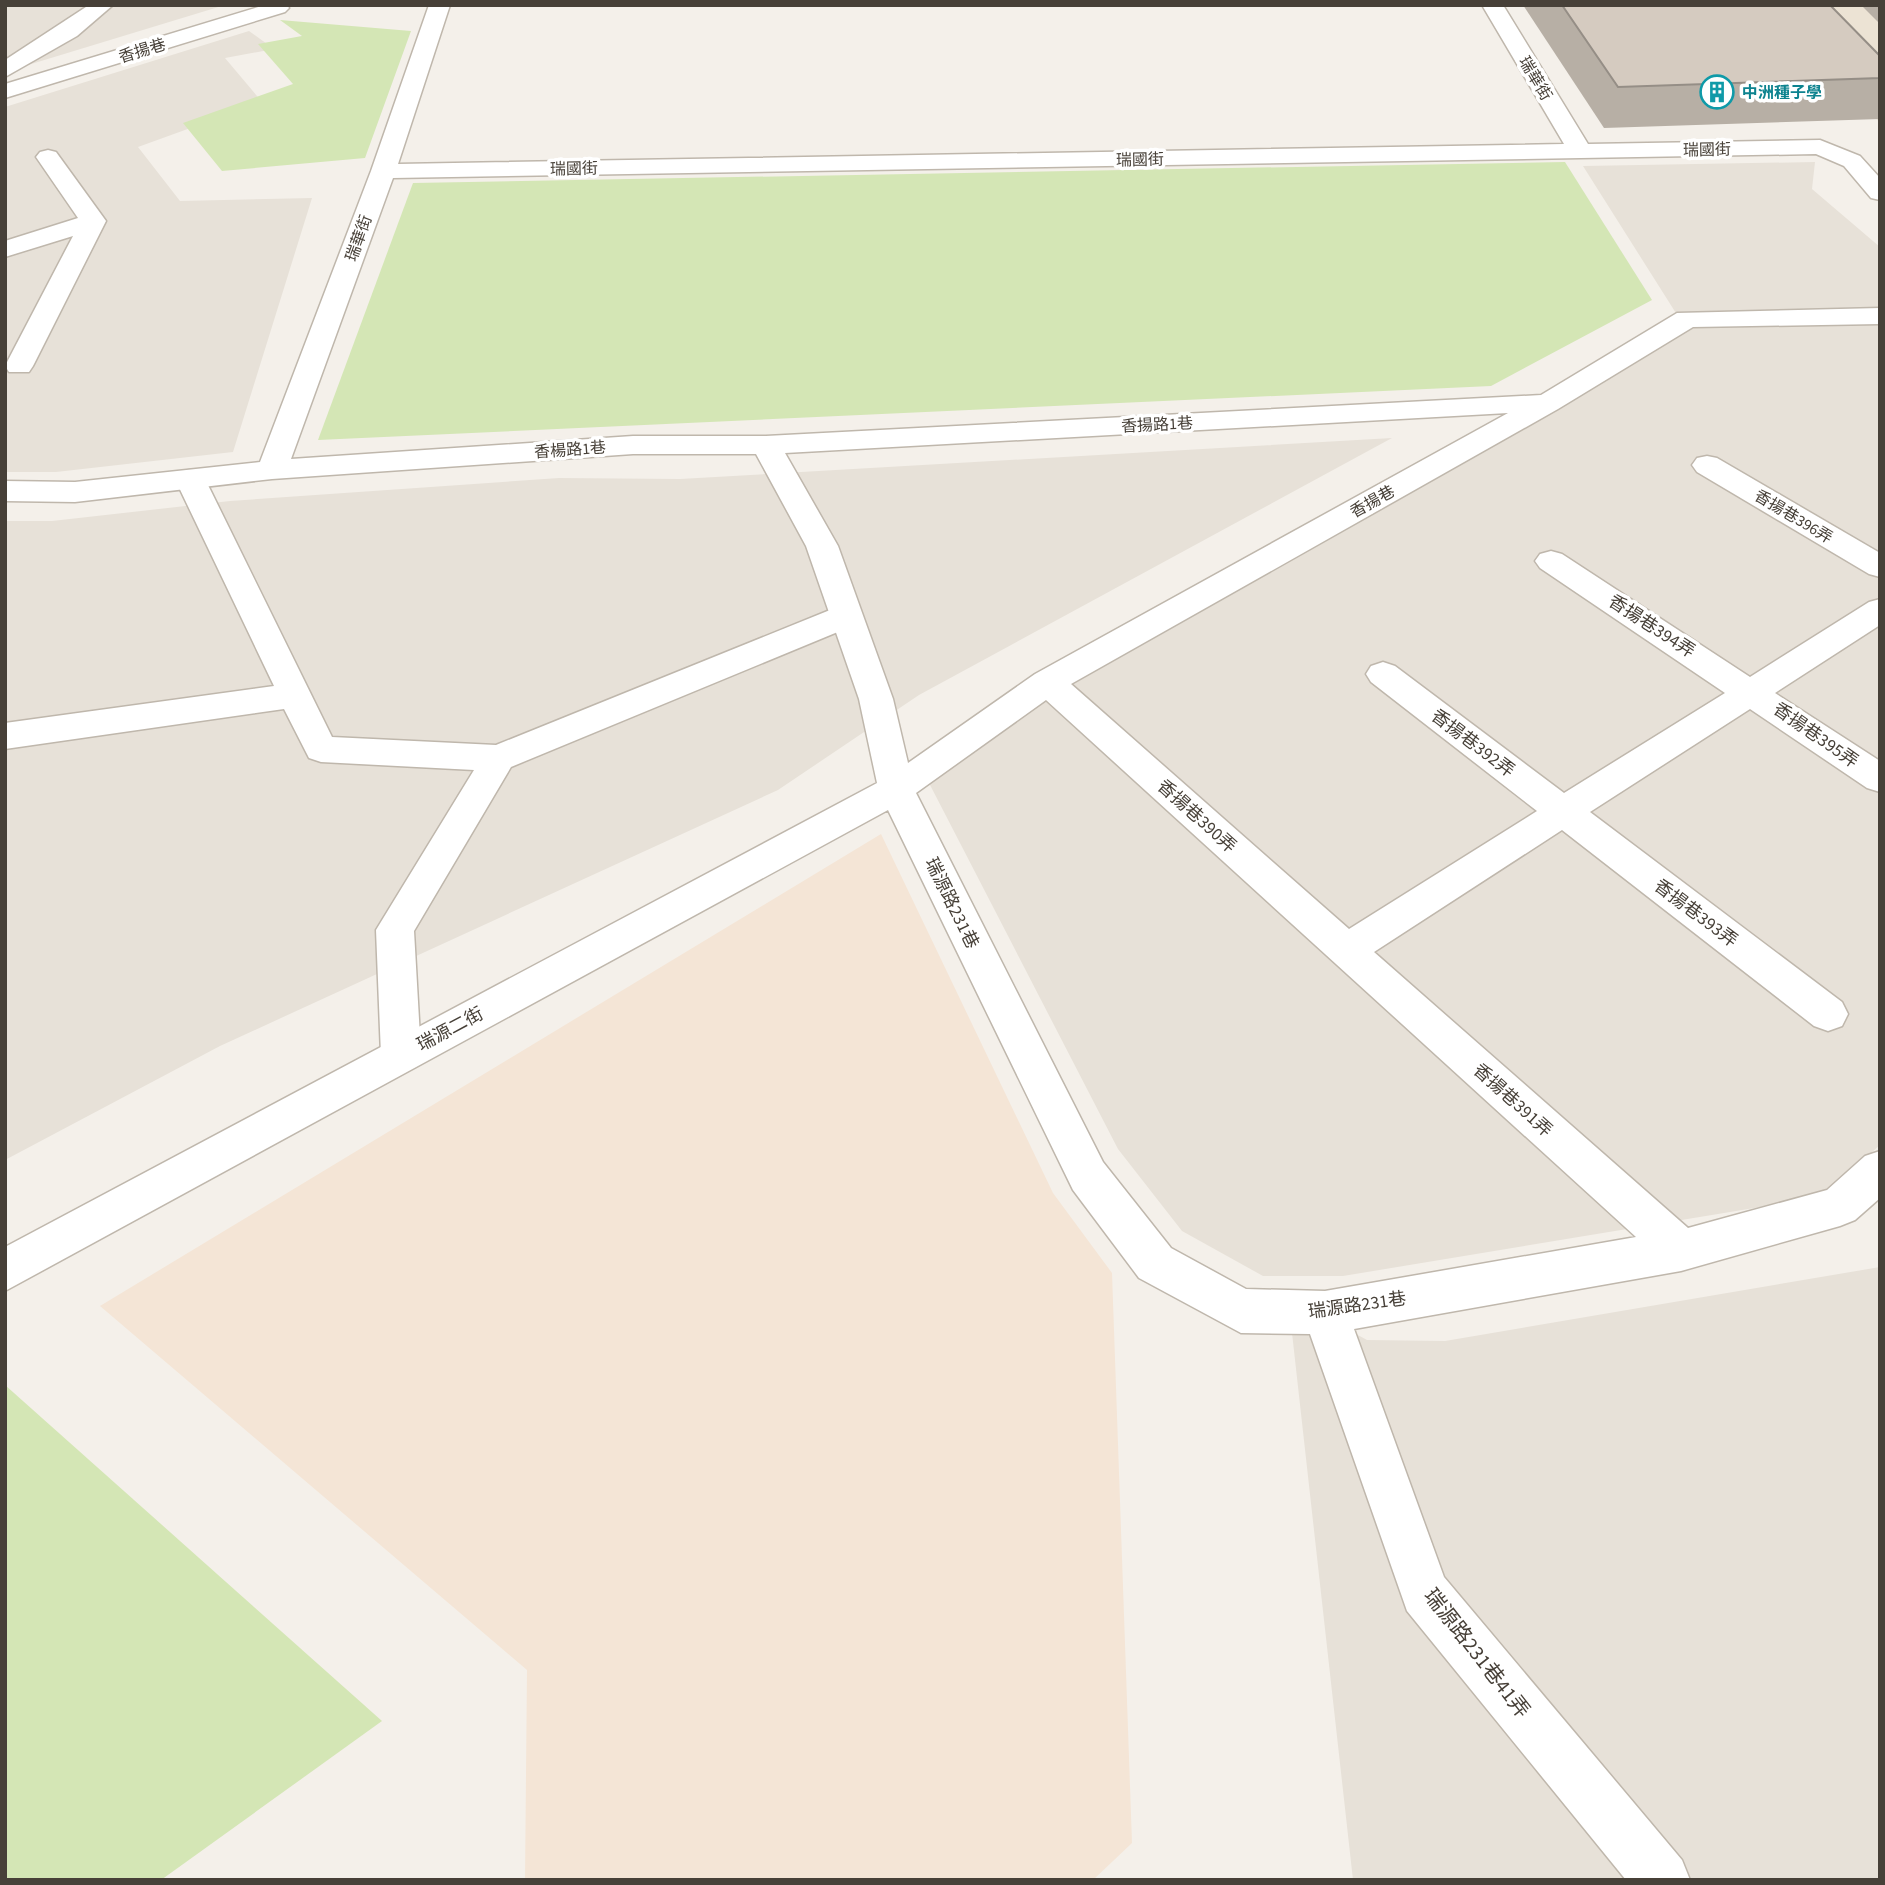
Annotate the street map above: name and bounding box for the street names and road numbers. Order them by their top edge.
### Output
street label: 香揚巷 [116,33,168,68]
street label: 瑞華街 [1513,52,1557,105]
street label: 瑞國街 [1683,139,1731,161]
street label: 瑞國街 [1116,149,1164,171]
street label: 瑞國街 [550,158,598,180]
street label: 瑞華街 [340,212,377,265]
street label: 香揚路1巷 [1121,412,1194,438]
street label: 香楊路1巷 [533,437,607,463]
street label: 香揚巷 [1346,481,1399,523]
street label: 香揚巷396弄 [1750,485,1837,549]
street label: 香揚巷394弄 [1603,589,1700,664]
street label: 香揚巷395弄 [1768,697,1863,774]
street label: 香揚巷392弄 [1426,704,1520,783]
street label: 香揚巷390弄 [1152,774,1242,859]
street label: 瑞源路231巷 [919,853,984,953]
street label: 香揚巷393弄 [1649,874,1743,953]
street label: 瑞源二街 [413,1002,488,1057]
street label: 香揚巷391弄 [1468,1058,1558,1143]
street label: 瑞源路231巷 [1306,1286,1408,1325]
street label: 瑞源路231巷41弄 [1417,1582,1537,1724]

